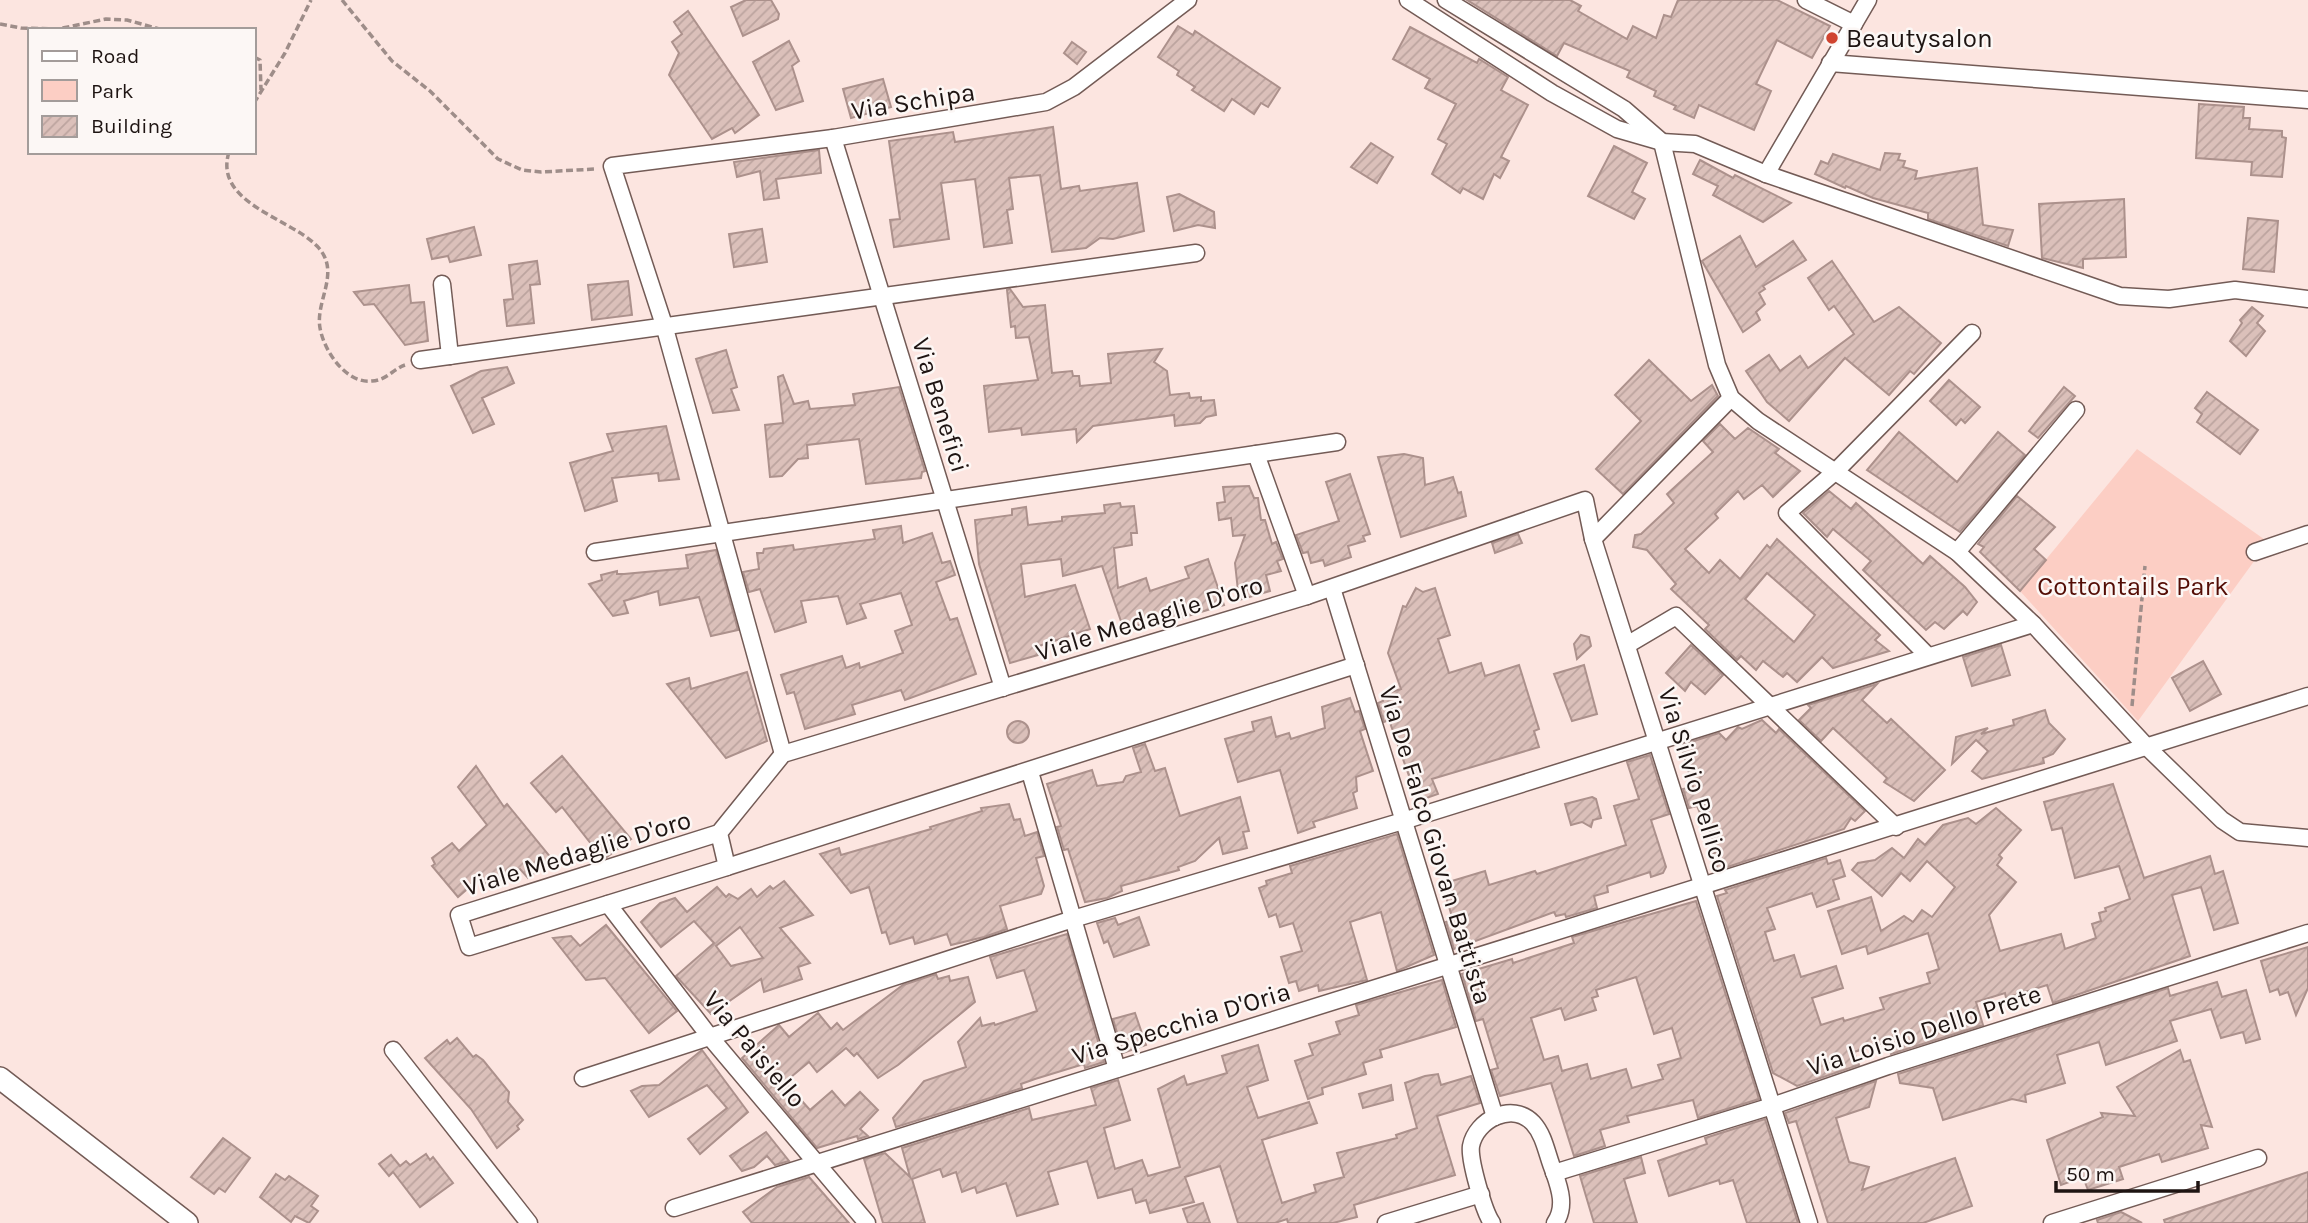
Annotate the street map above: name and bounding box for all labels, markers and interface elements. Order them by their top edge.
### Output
place label: Beautysalon [1846,23,1993,54]
legend [28,28,256,154]
marker: Beautysalon [1824,30,1840,46]
text: Road [91,44,139,68]
street label: Via Schipa [849,76,977,127]
text: Park [91,79,134,103]
text: Building [91,114,172,138]
street label: Via Benefici [905,334,976,476]
street label: Viale Medaglie D'oro [1032,569,1267,668]
park label: Cottontails Park [2037,571,2229,602]
street label: Via De Falco Giovan Battista [1372,682,1499,1008]
street label: Via Silvio Pellico [1652,684,1737,877]
street label: Viale Medaglie D'oro [460,804,695,903]
street label: Via Specchia D'Oria [1068,975,1294,1071]
street label: Via Loisio Dello Prete [1803,978,2045,1083]
street label: Via Paisiello [697,985,812,1114]
scale bar [2056,1150,2198,1194]
text: 50 m [2066,1162,2115,1186]

